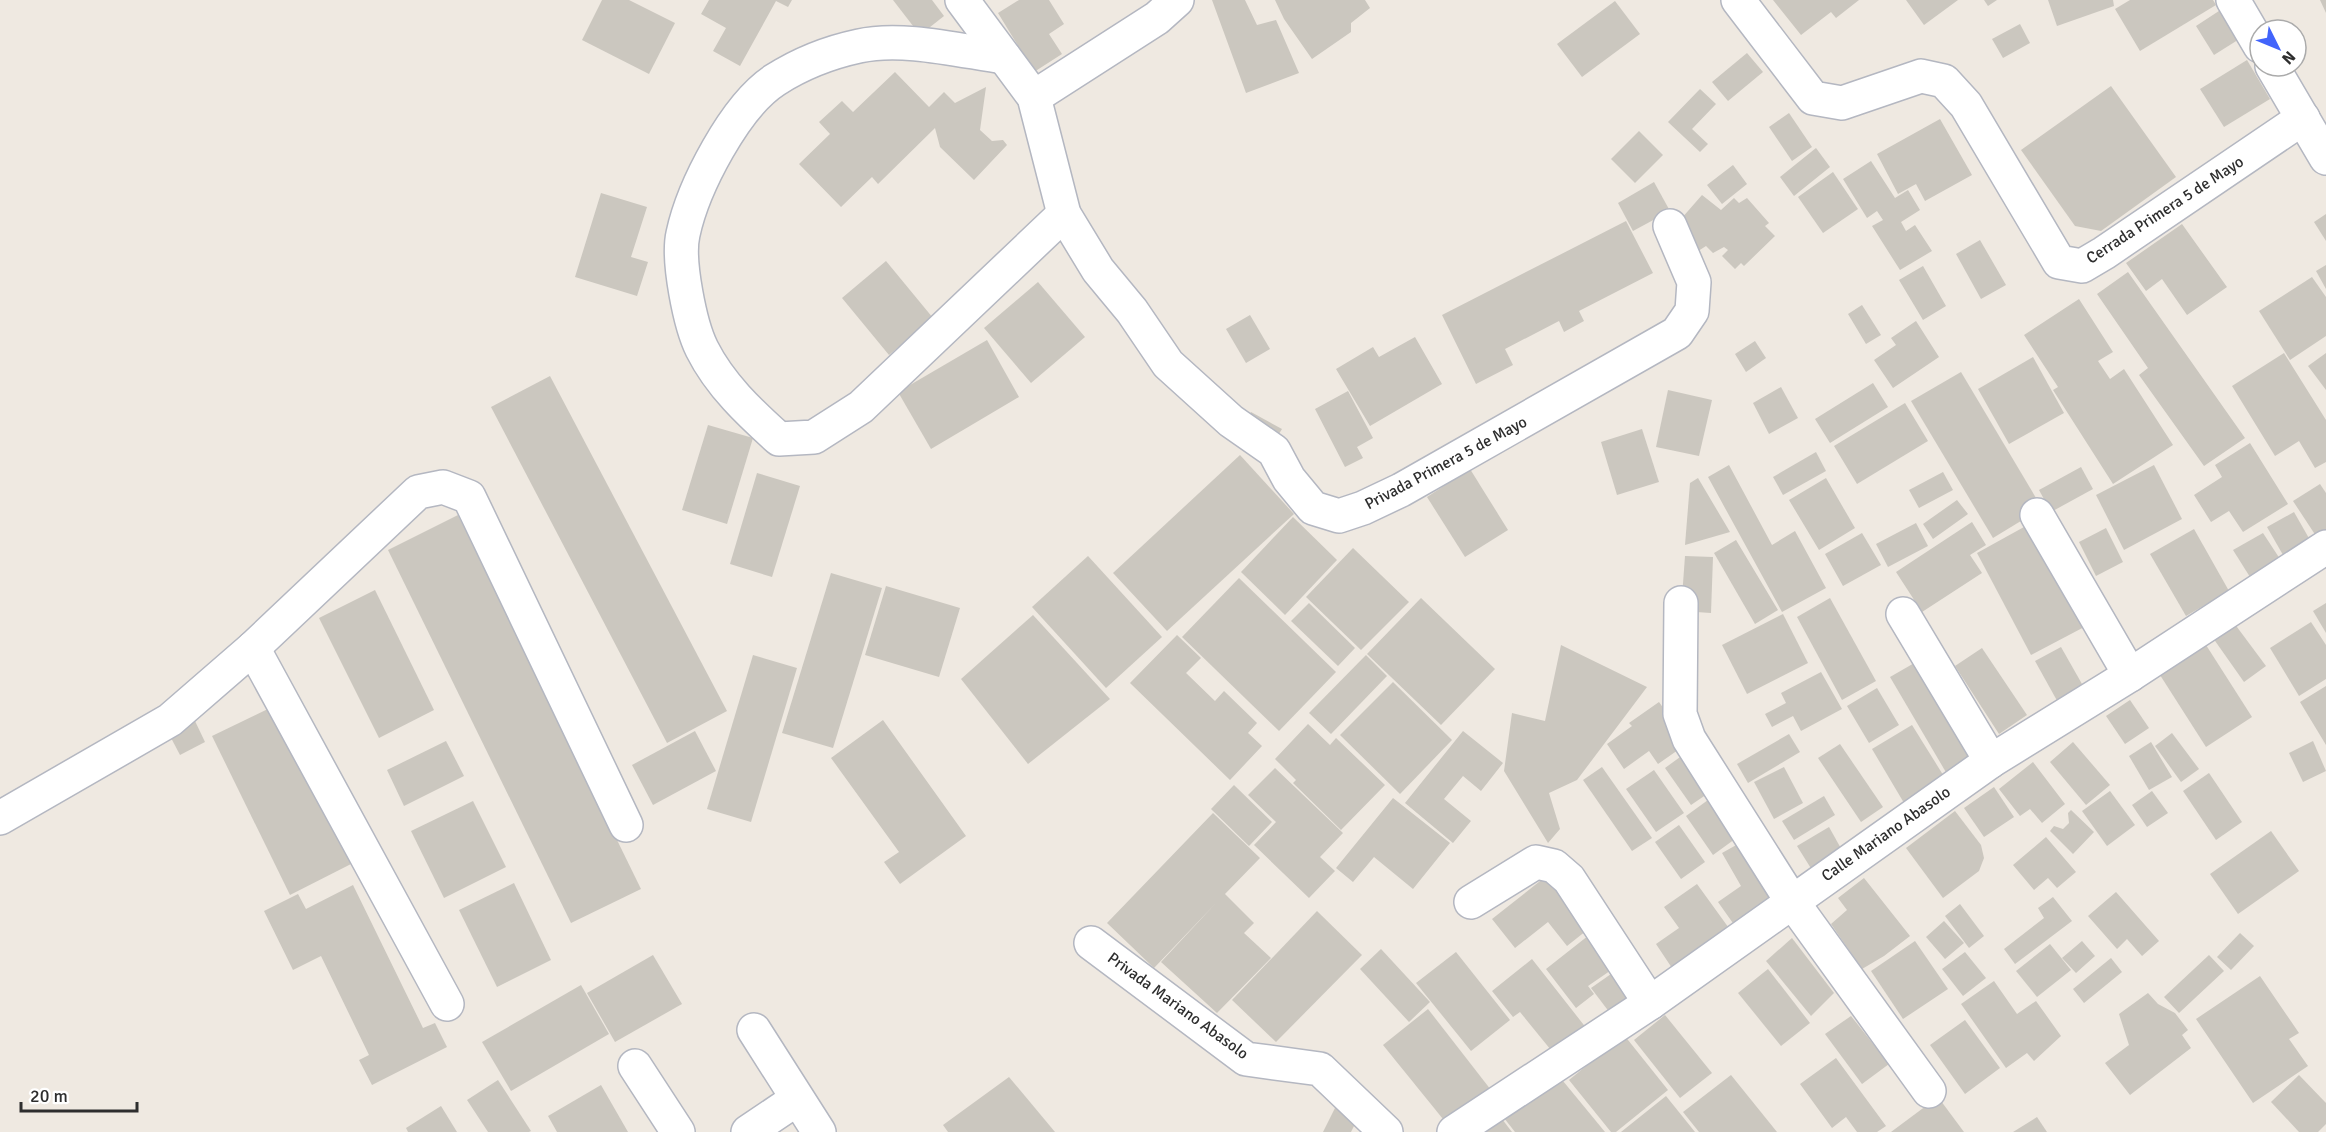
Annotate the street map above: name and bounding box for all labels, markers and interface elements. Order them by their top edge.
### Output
north arrow [2248,18,2308,78]
text: N [2277,47,2299,68]
street label: Cerrada Primera 5 de Mayo [2083,152,2247,268]
street label: Privada Primera 5 de Mayo [1362,412,1530,514]
street label: Calle Mariano Abasolo [1818,782,1954,886]
street label: Privada Mariano Abasolo [1104,948,1252,1064]
scale bar [21,1075,136,1113]
text: 20 m [30,1085,68,1107]

